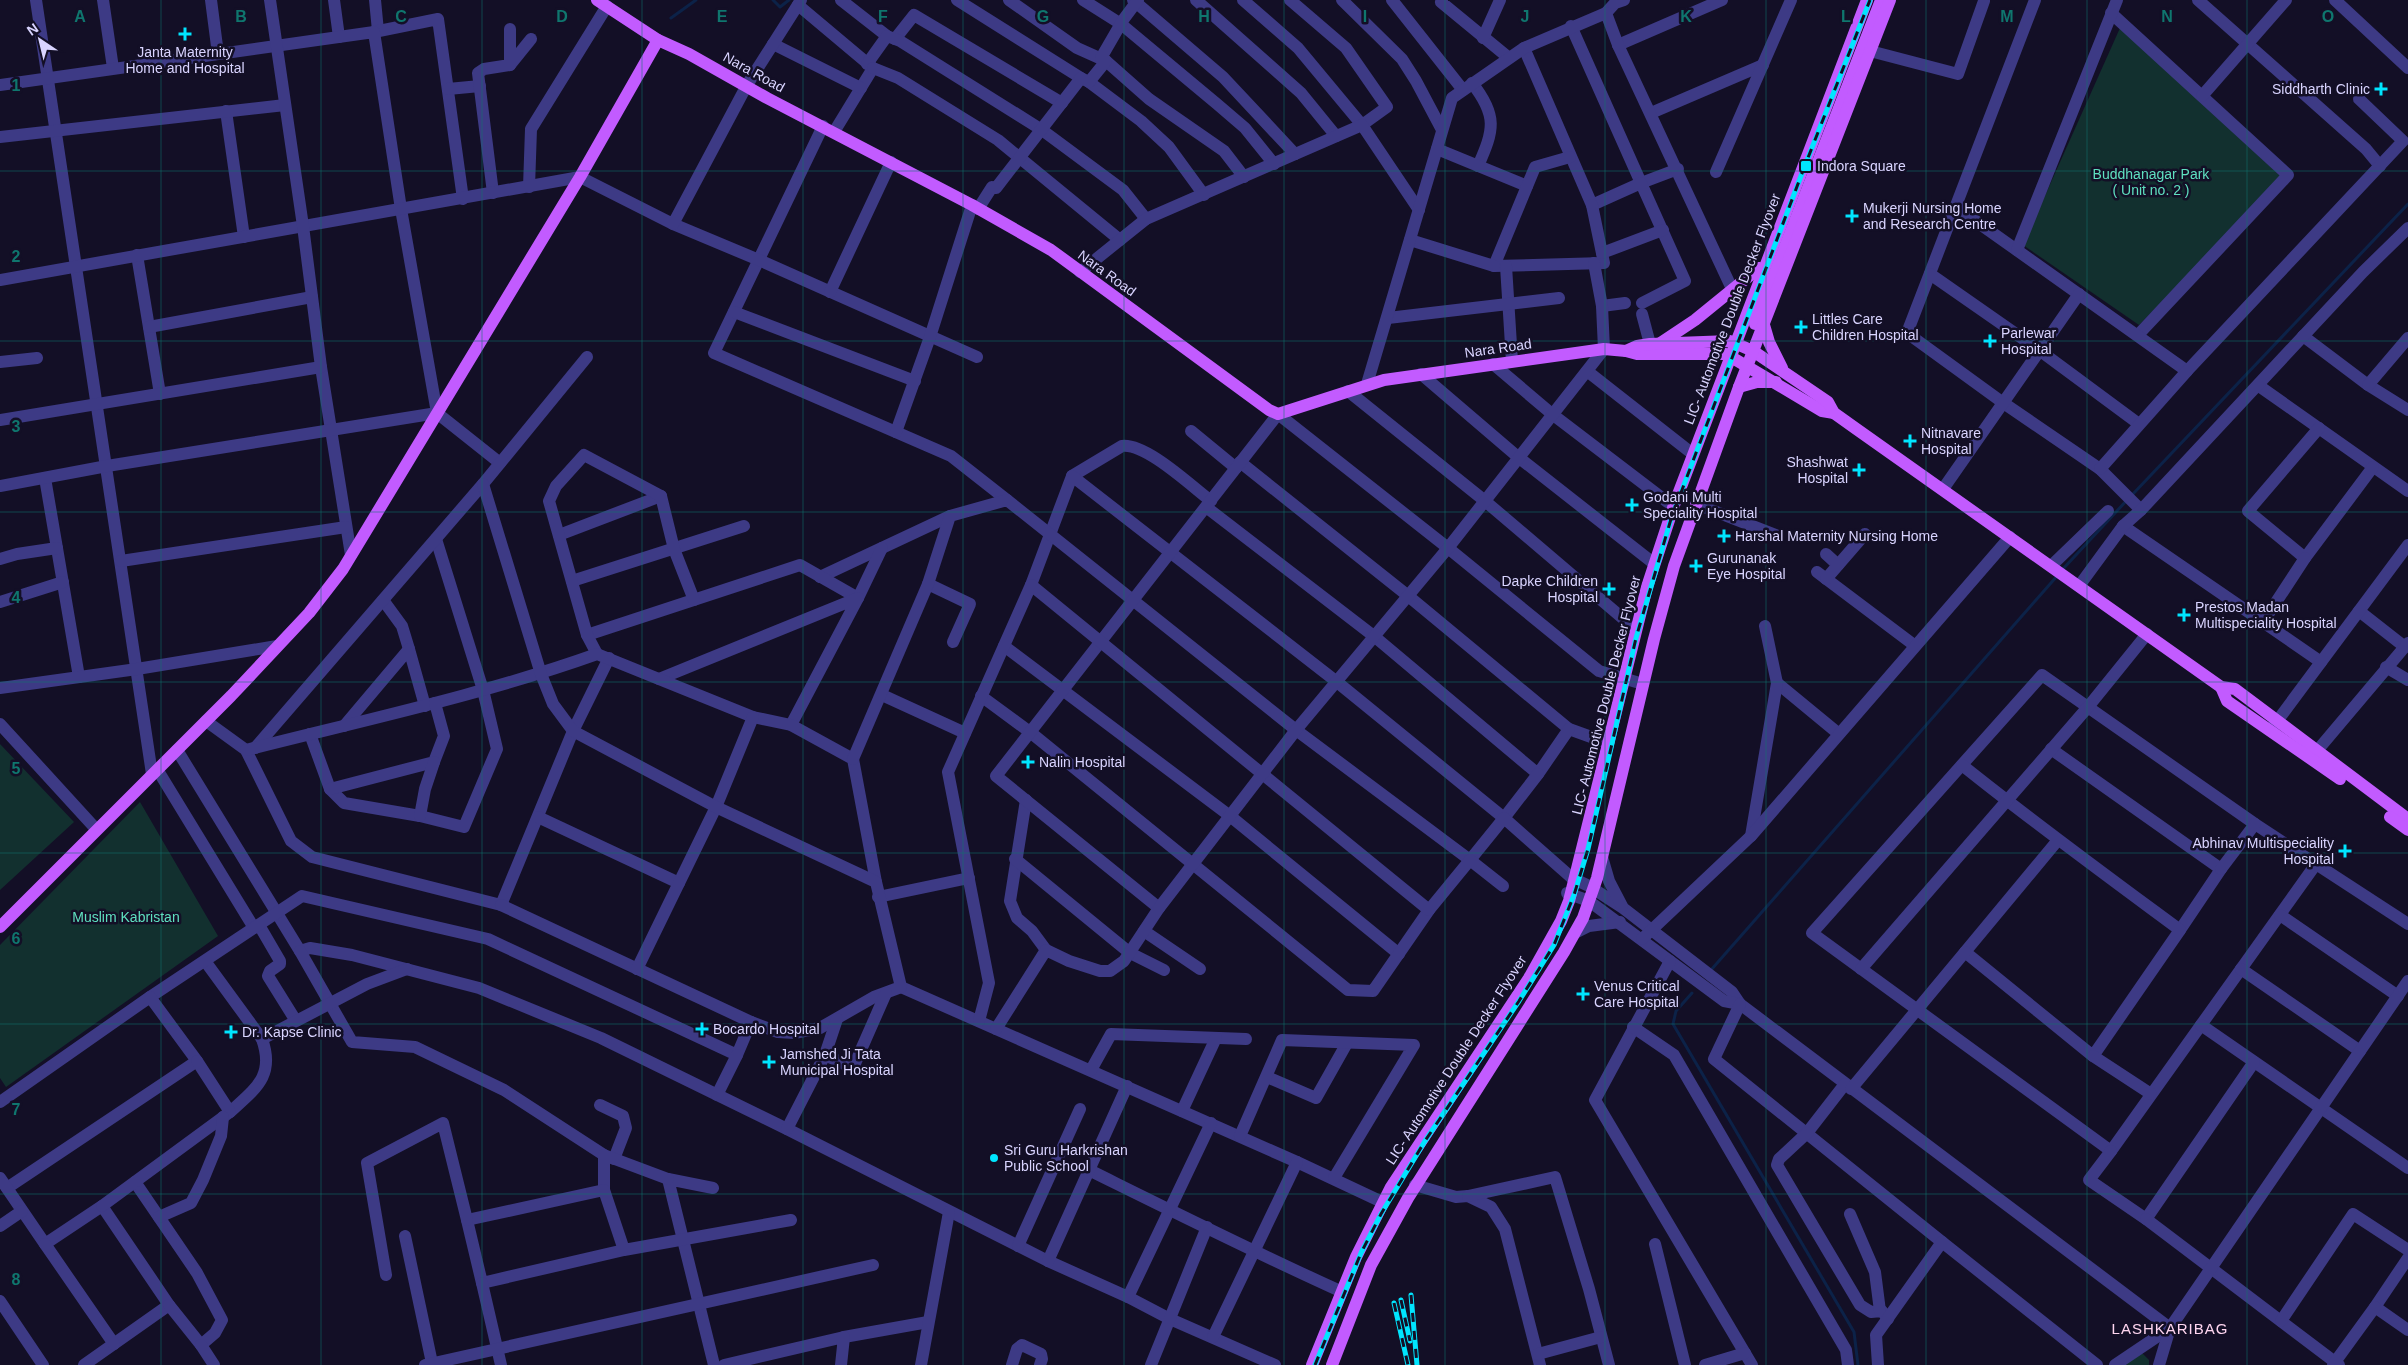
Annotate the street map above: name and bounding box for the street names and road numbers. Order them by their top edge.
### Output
street label: Nara Road [721,49,787,95]
street label: LIC- Automotive Double Decker Flyover [1680,191,1784,427]
street label: Nara Road [1075,247,1139,299]
street label: Nara Road [1463,335,1533,361]
street label: LIC- Automotive Double Decker Flyover [1568,573,1644,816]
street label: LIC- Automotive Double Decker Flyover [1382,952,1530,1167]

